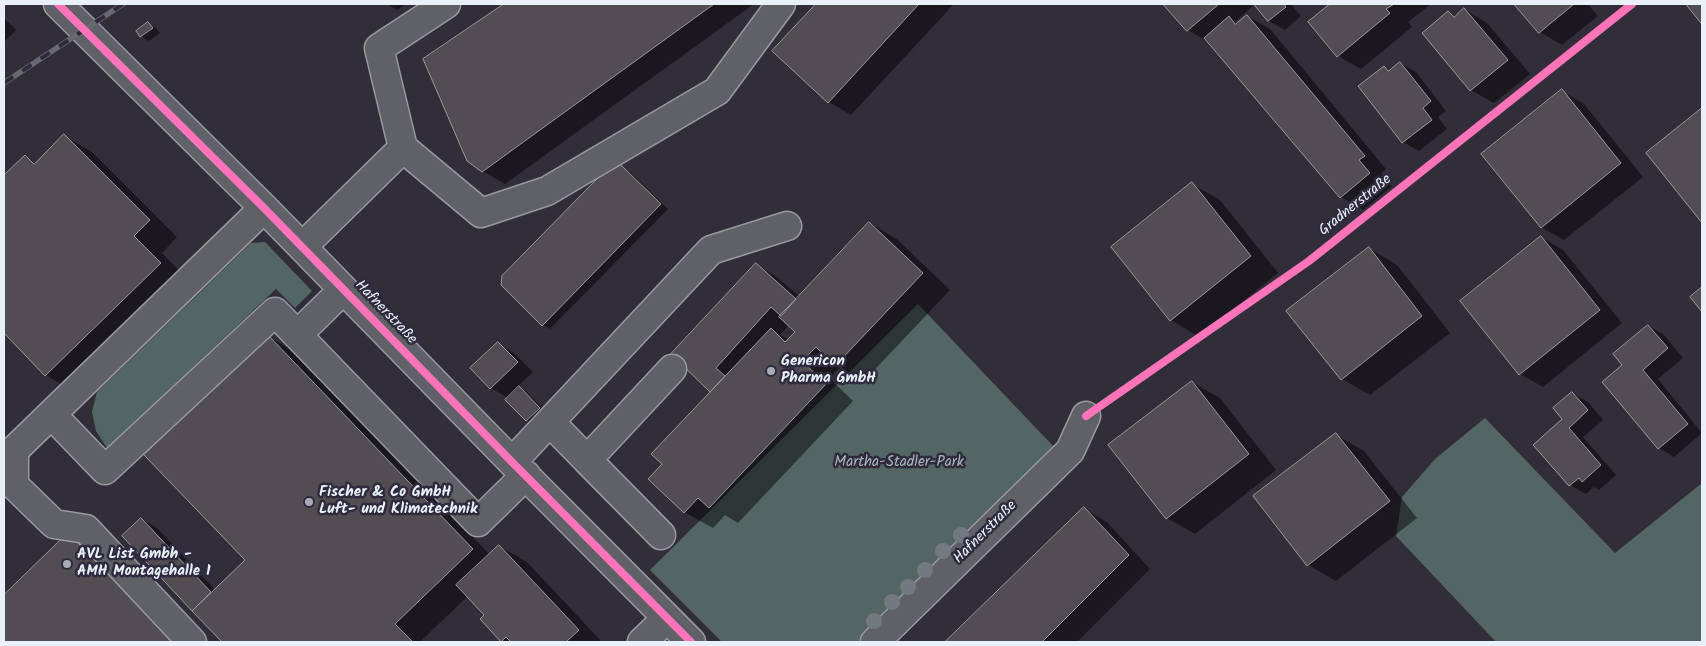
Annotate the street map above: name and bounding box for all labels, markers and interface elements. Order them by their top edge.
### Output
street label: Gradnerstraße [1316,171,1396,241]
street label: Hafnerstraße [350,277,420,349]
place label: Genericon Pharma GmbH [781,353,876,388]
marker: Genericon Pharma GmbH [765,365,777,377]
park label: Martha-Stadler-Park [834,454,964,472]
place label: Fischer & Co GmbH Luft- und Klimatechnik [319,484,477,519]
marker: Fischer & Co GmbH Luft- und Klimatechnik [303,496,315,508]
street label: Hafnerstraße [951,498,1021,568]
place label: AVL List Gmbh - AMH Montagehalle 1 [77,546,210,581]
marker: AVL List Gmbh - AMH Montagehalle 1 [61,558,73,570]

